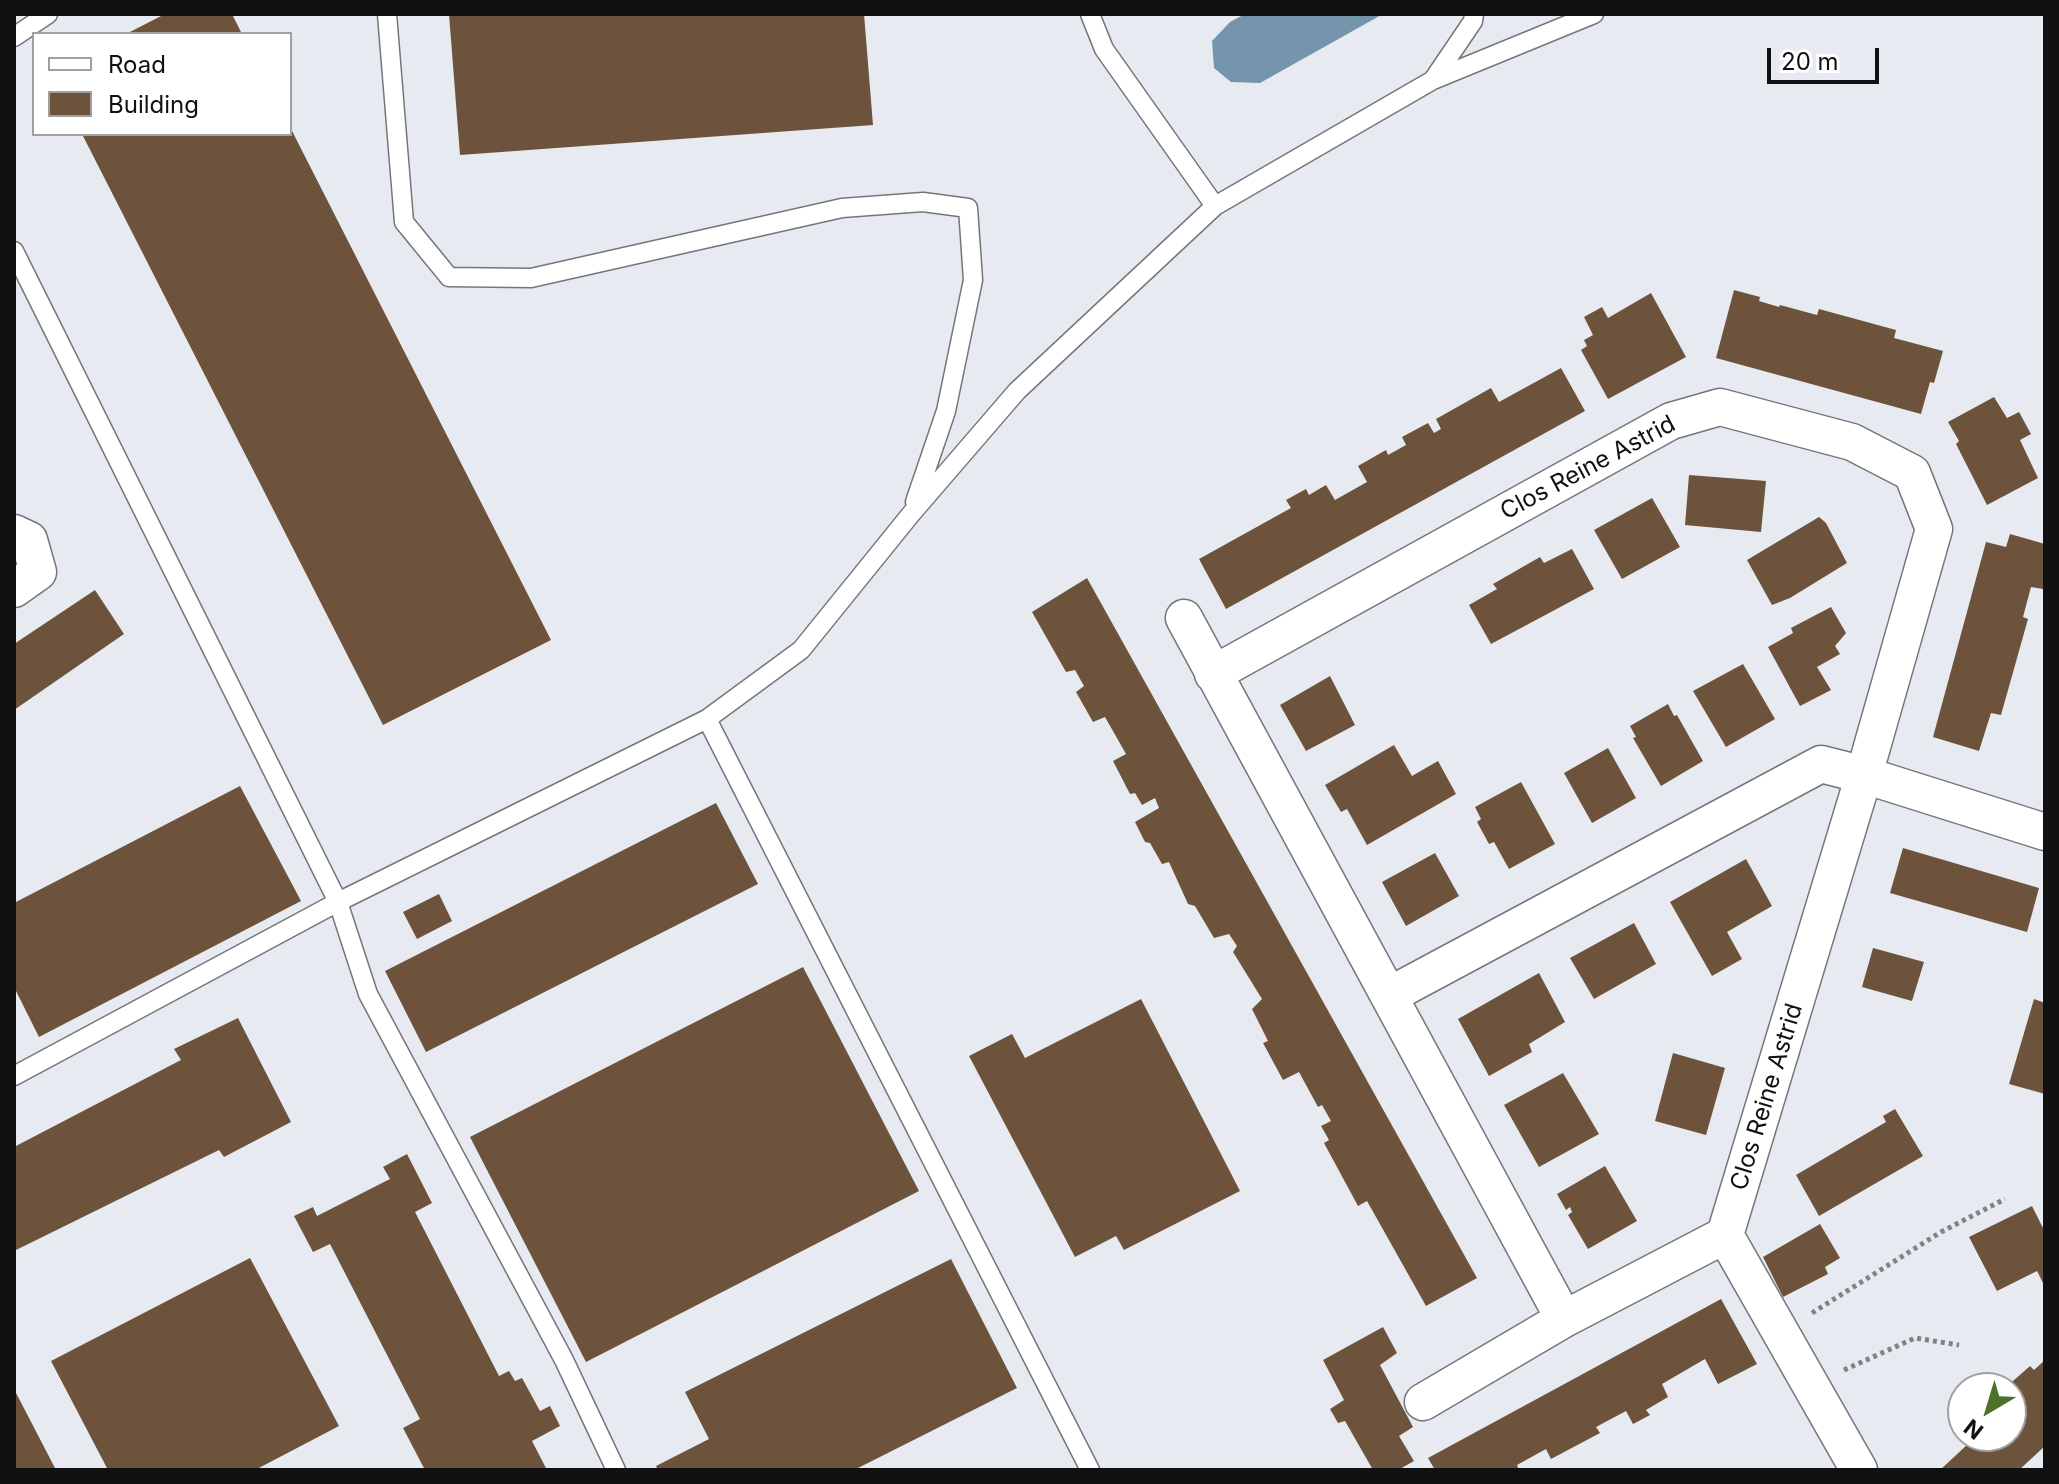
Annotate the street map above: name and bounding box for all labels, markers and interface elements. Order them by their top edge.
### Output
legend [32,32,292,136]
scale bar [1771,32,1883,82]
text: 20 m [1781,47,1839,76]
text: Road [108,50,166,79]
text: Building [108,90,199,119]
street label: Clos Reine Astrid [1496,410,1680,526]
street label: Clos Reine Astrid [1725,1000,1809,1194]
north arrow [1947,1372,2027,1452]
text: N [1959,1414,1988,1445]

